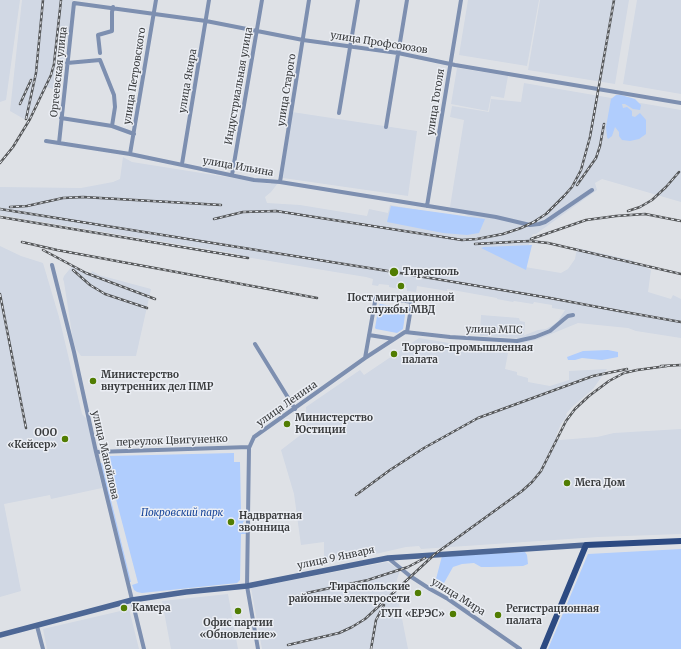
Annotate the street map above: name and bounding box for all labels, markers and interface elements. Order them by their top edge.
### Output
street label: Оргеевская улица [48,26,70,118]
street label: Индустриальная улица [223,26,255,146]
street label: улица Петровского [121,27,149,125]
street label: улица Профсоюзов [330,29,428,57]
street label: улица Якира [176,48,200,114]
street label: улица Старого [275,53,299,127]
street label: улица Гоголя [425,68,447,136]
street label: улица Ильина [202,155,274,179]
marker: Тирасполь [388,266,400,278]
place label: Тирасполь [403,266,459,278]
marker: Пост миграционной службы МВД [396,281,406,291]
place label: Пост миграционной службы МВД [347,292,455,316]
street label: улица МПС [465,324,523,336]
place label: Торгово-промышленная палата [402,342,533,366]
marker: Торгово-промышленная палата [389,349,399,359]
place label: Министерство внутренних дел ПМР [101,369,213,392]
marker: Министерство внутренних дел ПМР [88,376,98,386]
street label: улица Ленина [254,379,320,429]
street label: улица Манойлова [89,409,121,501]
place label: Министерство Юстиции [295,412,373,436]
marker: Министерство Юстиции [282,419,292,429]
place label: ООО «Кейсер» [7,427,57,450]
street label: переулок Цвигуненко [116,433,228,449]
marker: ООО «Кейсер» [60,434,70,444]
place label: Мега Дом [575,477,625,489]
marker: Мега Дом [562,478,572,488]
park label: Покровский парк [141,507,223,519]
place label: Надвратная звонница [239,510,302,534]
marker: Надвратная звонница [226,517,236,527]
street label: улица 9 Января [296,544,376,572]
street label: улица Мира [429,576,487,618]
place label: Тираспольские районные электросети [288,581,410,604]
marker: Тираспольские районные электросети [413,588,423,598]
place label: Камера [132,602,171,614]
marker: Камера [119,603,129,613]
place label: Регистрационная палата [506,603,599,626]
marker: Офис партии «Обновление» [233,606,243,616]
place label: ГУП «ЕРЭС» [381,608,445,620]
marker: ГУП «ЕРЭС» [448,609,458,619]
marker: Регистрационная палата [493,610,503,620]
place label: Офис партии «Обновление» [199,617,277,640]

